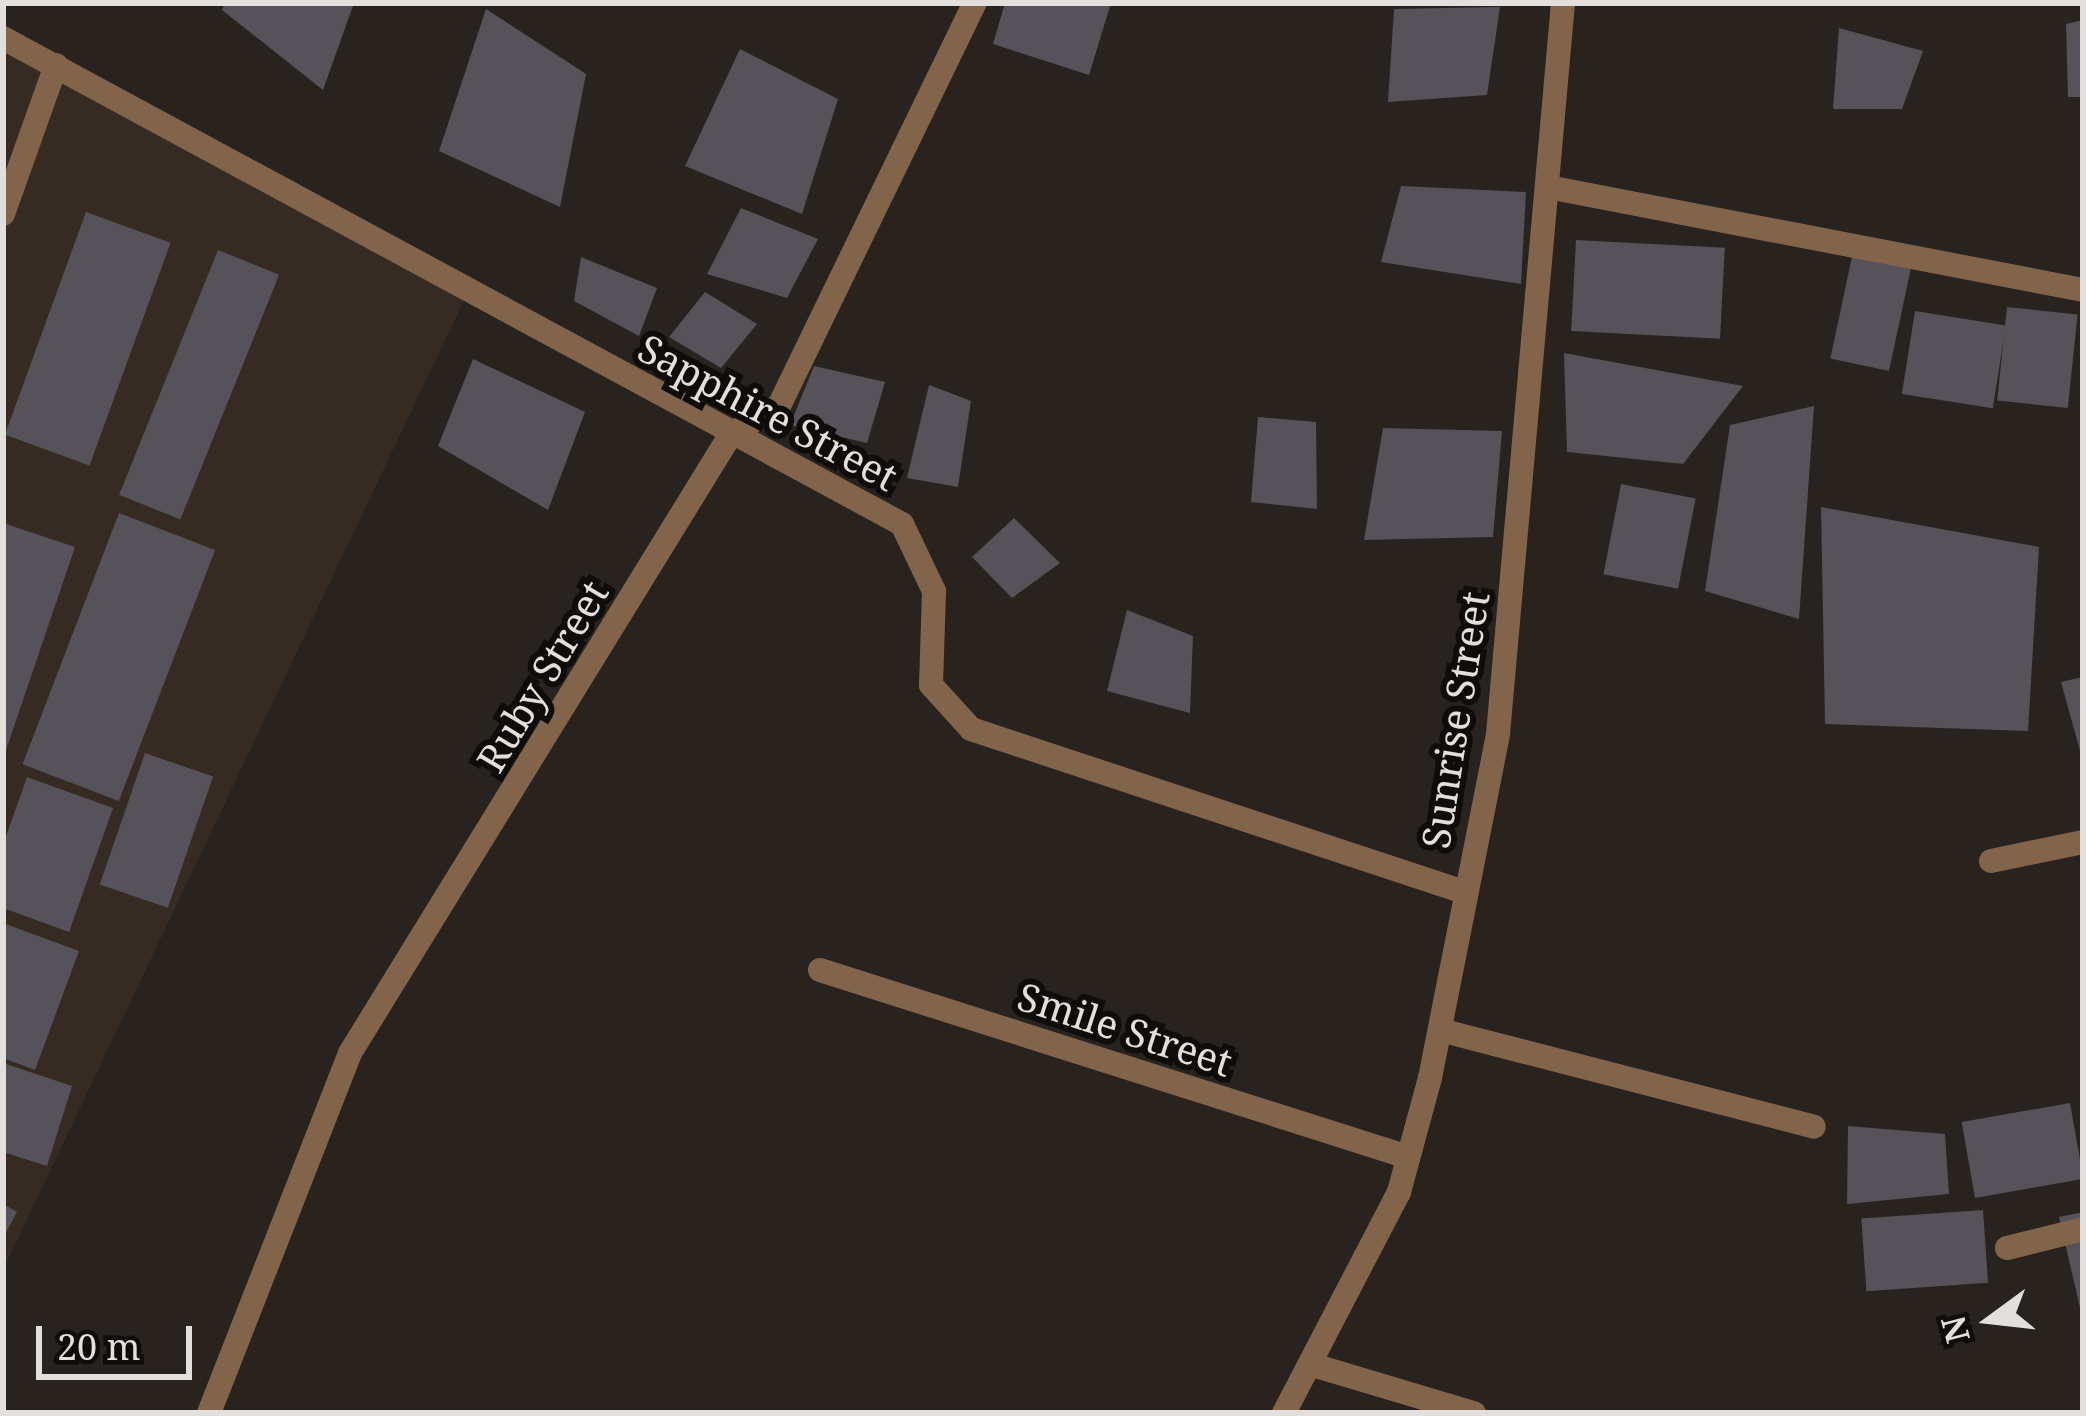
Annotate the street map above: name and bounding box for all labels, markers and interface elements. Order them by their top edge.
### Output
street label: Sapphire Street [631,324,905,500]
street label: Ruby Street [467,572,617,780]
street label: Sunrise Street [1412,588,1498,852]
street label: Smile Street [1012,972,1238,1086]
north arrow [1930,1260,2050,1380]
scale bar [42,1302,198,1376]
text: N [1930,1311,1980,1348]
text: 20 m [57,1322,141,1371]

